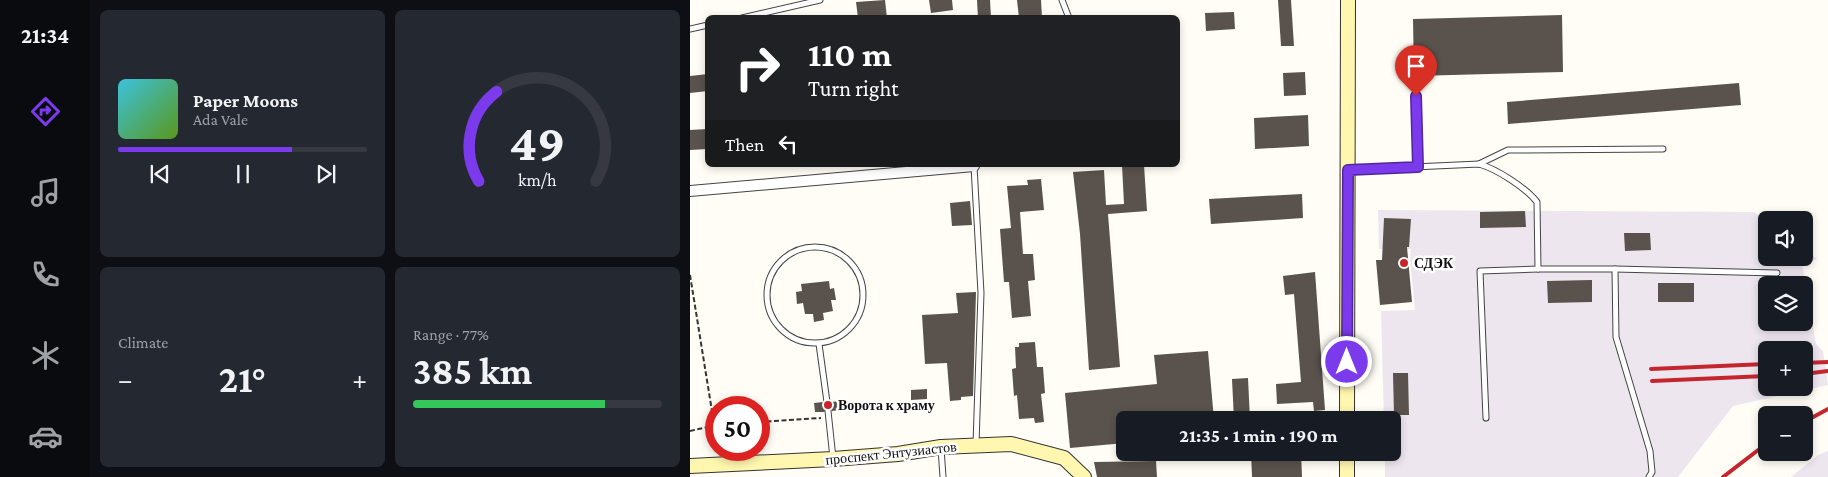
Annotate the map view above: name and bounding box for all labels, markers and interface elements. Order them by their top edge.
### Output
text: 21:34 [21,23,69,48]
icon: right [725,35,790,100]
text: 110 m [808,35,892,74]
pin [1395,45,1437,96]
icon: arrive [1402,52,1430,80]
text: Turn right [808,76,899,101]
text: Paper Moons [193,90,298,111]
icon: directions [28,94,63,129]
text: Ada Vale [193,111,248,128]
text: 49 [509,113,566,171]
icon: left [774,130,802,158]
text: Then [725,134,764,155]
icon: previous [146,160,174,188]
icon: pause [229,160,257,188]
icon: next [312,160,340,188]
text: km/h [518,170,557,190]
icon: music [28,175,63,210]
map controls [1758,211,1813,461]
button: sound [1758,211,1813,266]
place label: СДЭК [1414,255,1454,271]
icon: phone [28,257,63,292]
marker: СДЭК [1398,257,1410,269]
button: layers [1758,276,1813,331]
text: Range · 77% [413,326,489,343]
text: Climate [118,334,168,351]
position arrow [1320,335,1372,387]
icon: climate [28,338,63,373]
button: + [1758,341,1813,396]
text: 385 km [413,350,532,392]
text: 21° [219,358,266,400]
text: − [118,364,133,395]
text: + [352,364,367,395]
speed limit sign: 50 [705,396,770,461]
place label: Ворота к храму [838,397,935,413]
marker: Ворота к храму [822,399,834,411]
button: − [1758,406,1813,461]
icon: car [28,419,63,454]
text: 21:35 · 1 min · 190 m [1179,425,1338,446]
street label: проспект Энтузиастов [825,438,958,468]

